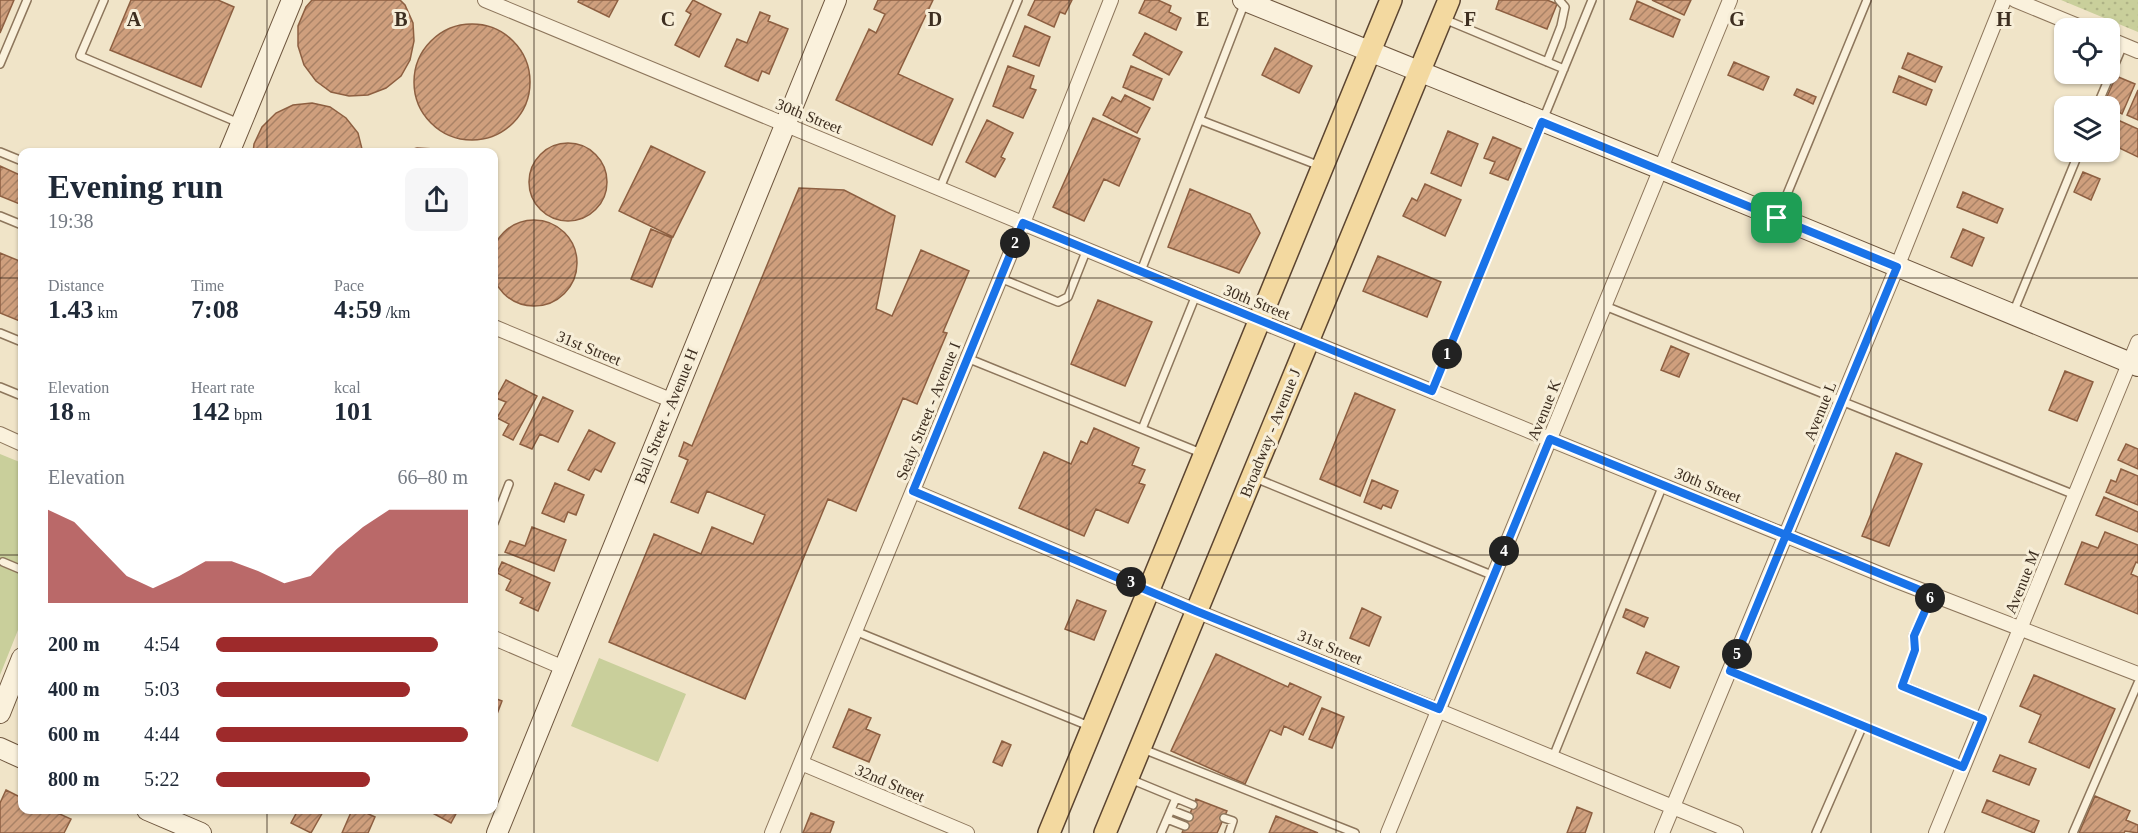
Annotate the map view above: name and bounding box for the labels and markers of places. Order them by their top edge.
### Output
pin [1751,192,1802,243]
pin: 2 [1000,228,1030,258]
pin: 1 [1432,339,1462,369]
pin: 4 [1489,536,1519,566]
pin: 3 [1116,567,1146,597]
pin: 6 [1915,583,1945,613]
pin: 5 [1722,639,1752,669]

